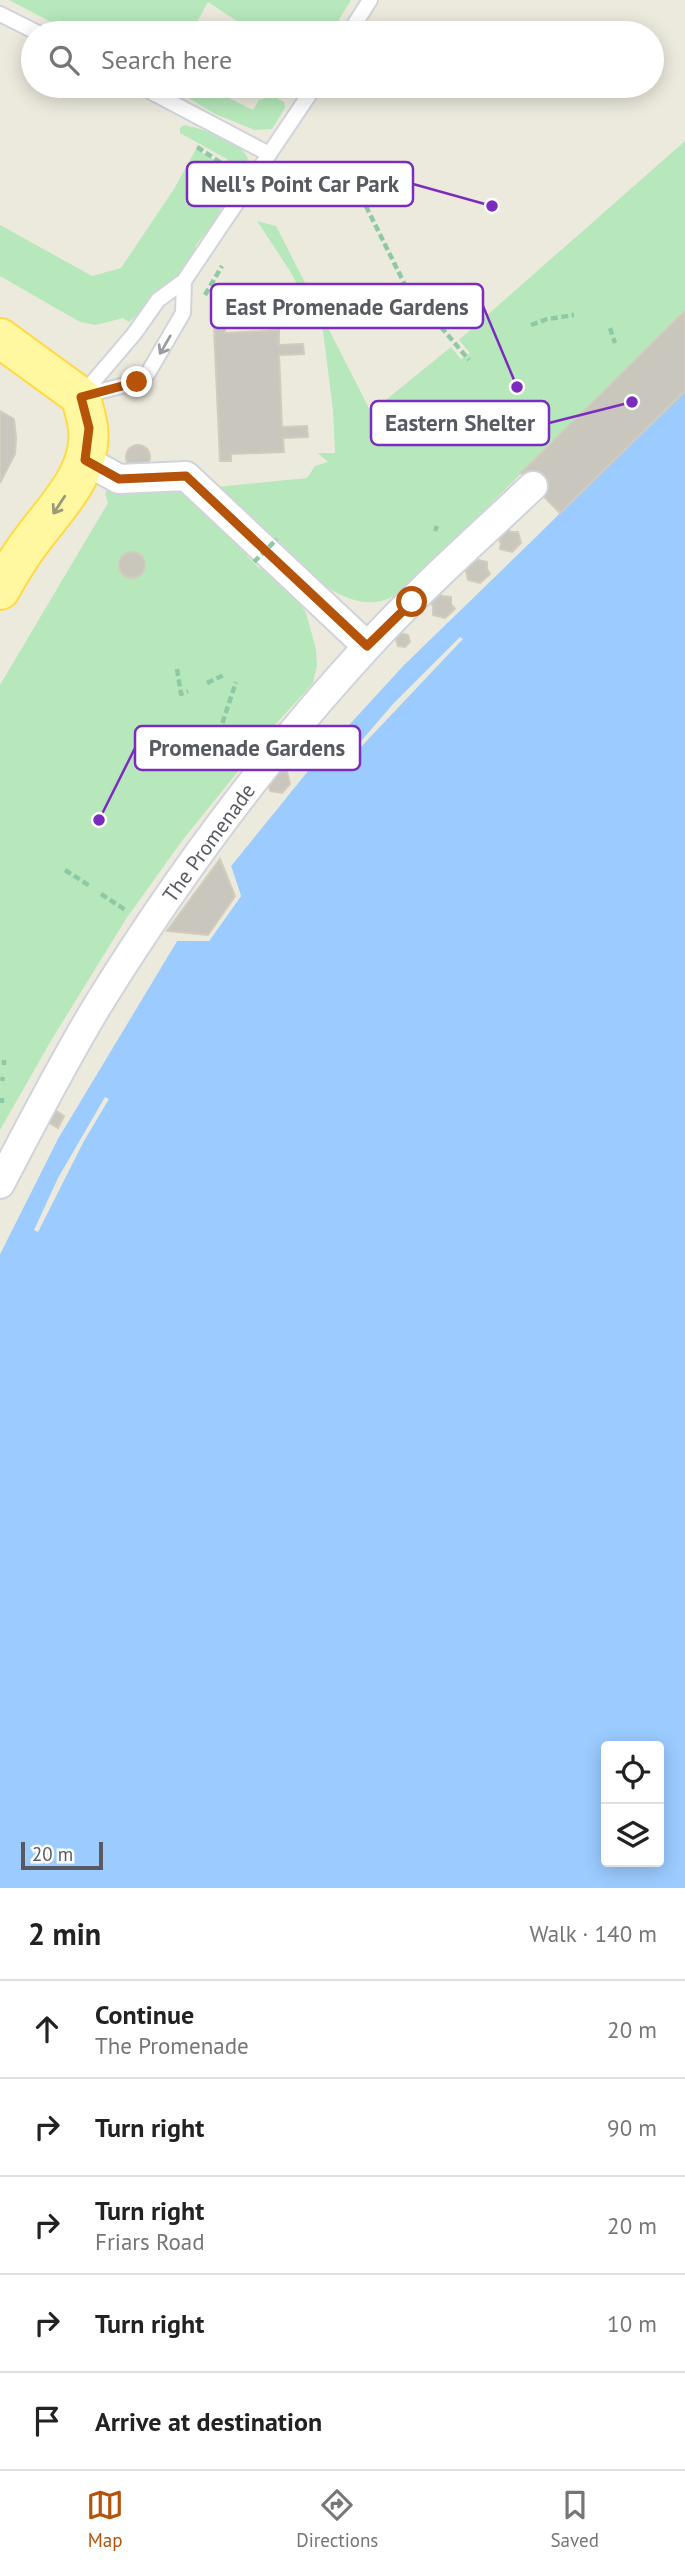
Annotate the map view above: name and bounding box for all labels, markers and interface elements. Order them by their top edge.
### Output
search box [21,21,664,98]
icon: search [45,41,83,79]
text: Search here [101,43,232,76]
callout: Nell's Point Car Park [187,162,413,206]
text: Nell's Point Car Park [201,169,400,198]
callout: East Promenade Gardens [211,284,483,328]
text: East Promenade Gardens [225,292,469,321]
one-way arrow [158,334,172,354]
route end [121,366,152,397]
callout: Eastern Shelter [371,401,549,445]
text: Eastern Shelter [385,408,536,437]
one-way arrow [52,495,66,515]
route start [396,586,427,617]
callout: Promenade Gardens [135,726,360,770]
text: Promenade Gardens [149,733,346,762]
street label: The Promenade [156,778,261,907]
map controls [601,1741,664,1867]
button: locate [601,1741,664,1804]
button: layers [601,1804,664,1867]
scale bar [21,1839,103,1871]
text: 20 m [32,1842,73,1866]
text: 2 min [28,1914,101,1953]
text: Walk · 140 m [530,1919,657,1948]
text: Continue [95,1998,194,2031]
icon: ahead [28,2010,66,2048]
text: 20 m [607,2015,657,2044]
text: The Promenade [95,2031,249,2060]
icon: right [28,2108,66,2146]
text: Turn right [95,2111,204,2144]
text: 90 m [607,2113,657,2142]
text: Turn right [95,2194,204,2227]
icon: right [28,2206,66,2244]
text: 20 m [607,2211,657,2240]
text: Friars Road [95,2227,205,2256]
icon: right [28,2304,66,2342]
text: Turn right [95,2307,204,2340]
text: 10 m [607,2309,657,2338]
icon: arrive [28,2402,66,2440]
text: Arrive at destination [95,2405,322,2438]
tab: Map [86,2486,124,2552]
tab: Directions [296,2486,378,2552]
tab: Saved [551,2486,599,2552]

